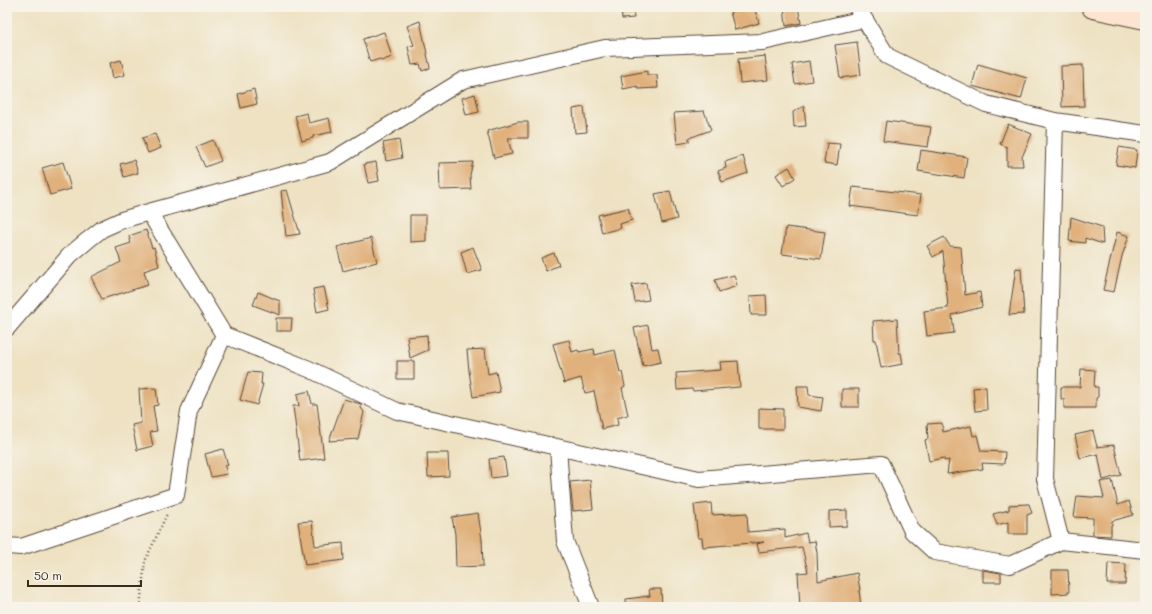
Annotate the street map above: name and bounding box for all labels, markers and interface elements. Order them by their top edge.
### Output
scale bar [28,562,141,588]
text: 50 m [34,567,62,583]

